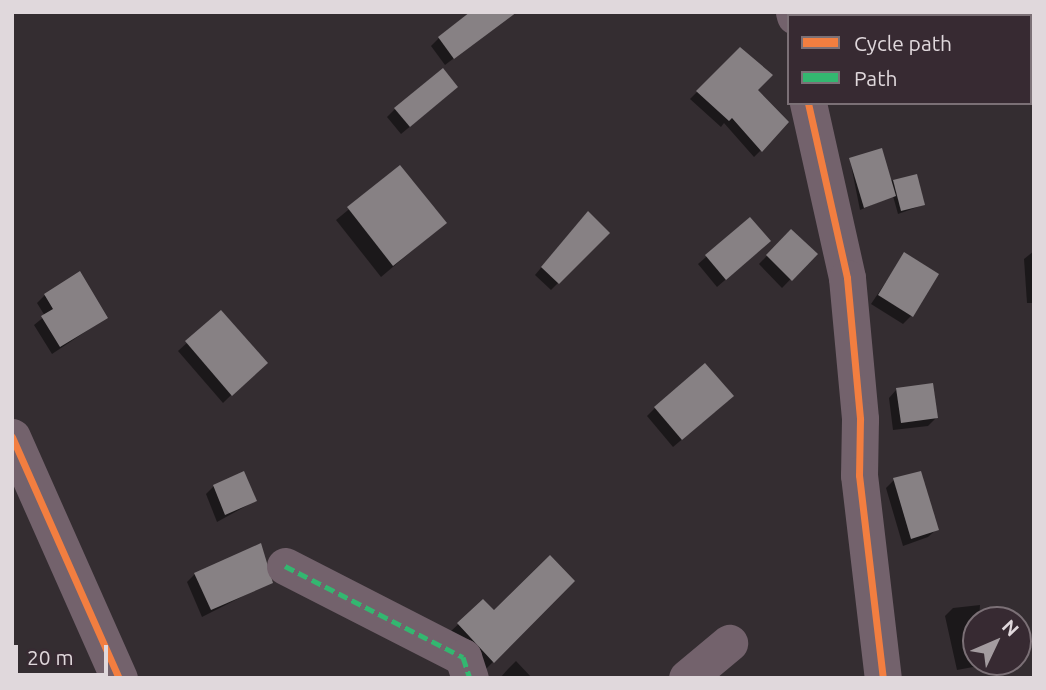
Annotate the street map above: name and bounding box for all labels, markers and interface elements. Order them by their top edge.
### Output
legend [787,14,1032,105]
text: Cycle path [854,31,952,55]
text: Path [854,66,897,90]
north arrow [962,606,1032,676]
text: N [998,615,1024,641]
scale bar [18,630,112,674]
text: 20 m [27,645,74,669]

